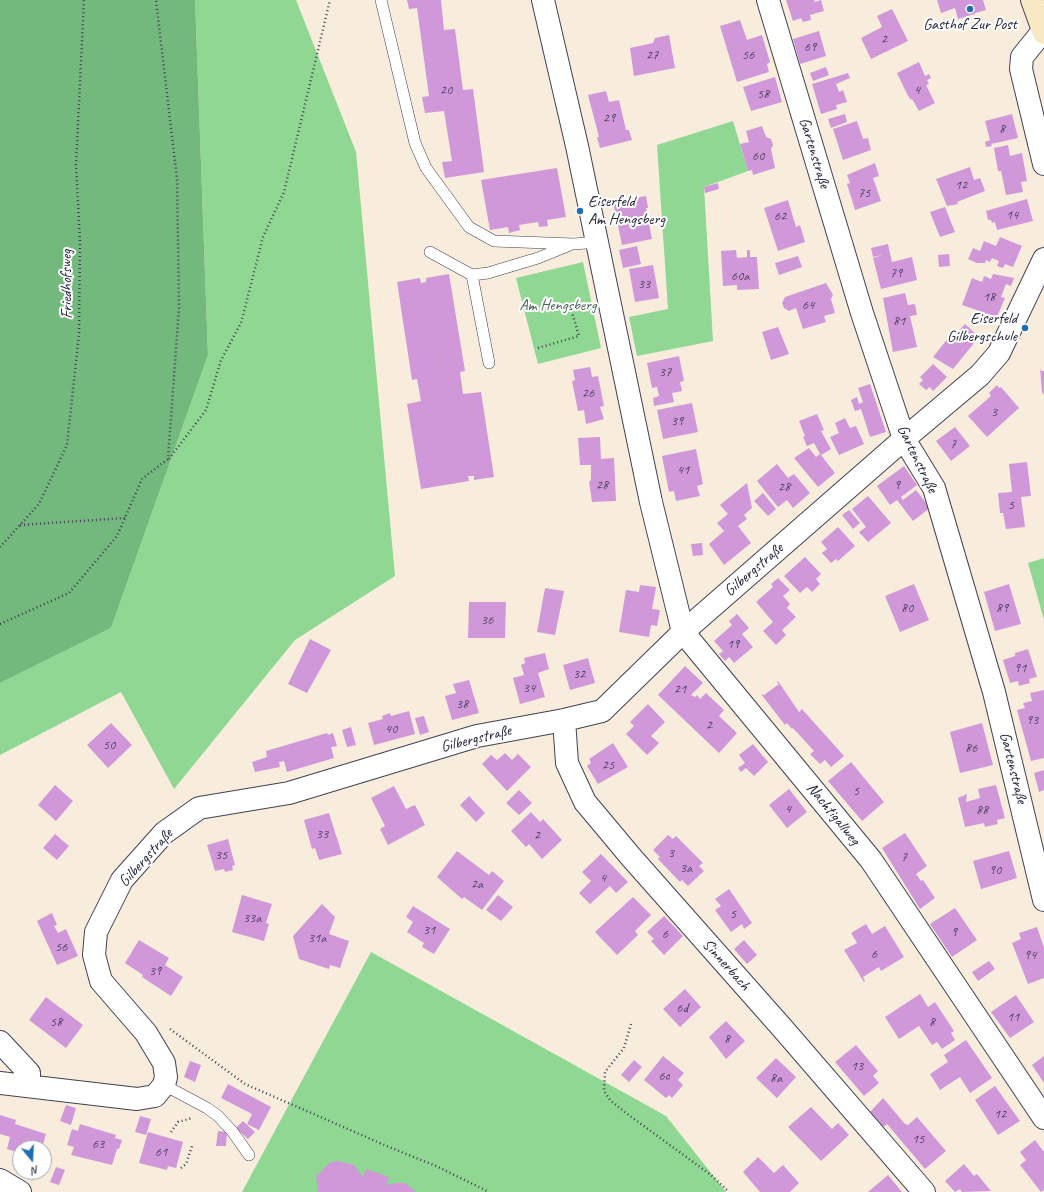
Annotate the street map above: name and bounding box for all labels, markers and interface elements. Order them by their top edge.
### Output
marker: Gasthof Zur Post [965,4,975,14]
place label: Gasthof Zur Post [923,15,1017,35]
house number: 2 [881,31,887,47]
house number: 69 [804,39,816,55]
house number: 27 [646,47,658,63]
house number: 56 [742,47,754,63]
house number: 20 [440,82,452,98]
house number: 4 [914,82,920,98]
house number: 58 [757,86,769,102]
house number: 29 [603,110,615,126]
street label: Gartenstraße [794,115,834,191]
house number: 8 [999,121,1005,137]
house number: 60 [752,148,764,164]
house number: 12 [955,177,967,193]
house number: 75 [858,185,870,201]
place label: Eiserfeld Am Hengsberg [588,192,665,230]
marker: Eiserfeld Am Hengsberg [575,206,585,216]
house number: 14 [1006,207,1018,223]
house number: 62 [774,208,786,224]
street label: Friedhofsweg [57,249,77,319]
house number: 79 [890,265,902,281]
house number: 60a [731,268,749,284]
house number: 33 [638,276,650,292]
house number: 18 [983,289,995,305]
park label: Am Hengsberg [519,296,597,316]
house number: 64 [802,297,814,313]
place label: Eiserfeld Gilbergschule [947,309,1017,347]
house number: 81 [893,313,905,329]
marker: Eiserfeld Gilbergschule [1020,323,1030,333]
house number: 37 [659,364,671,380]
house number: 26 [582,385,594,401]
house number: 3 [991,404,997,420]
house number: 39 [671,413,683,429]
street label: Gartenstraße [892,422,942,496]
house number: 7 [950,436,956,452]
house number: 41 [677,462,689,478]
house number: 28 [596,477,608,493]
house number: 9 [894,477,900,493]
house number: 28 [778,479,790,495]
house number: 5 [1008,497,1014,513]
street label: Gilbergstraße [721,539,787,601]
house number: 80 [901,600,913,616]
house number: 89 [996,600,1008,616]
house number: 36 [481,612,493,628]
house number: 19 [727,636,739,652]
house number: 91 [1014,660,1026,676]
house number: 32 [573,666,585,682]
house number: 34 [523,680,535,696]
house number: 21 [674,681,686,697]
house number: 38 [456,696,468,712]
house number: 93 [1026,712,1038,728]
house number: 2 [706,717,712,733]
house number: 40 [385,721,397,737]
street label: Gilbergstraße [439,721,513,757]
street label: Gartenstraße [995,730,1031,806]
house number: 50 [103,737,115,753]
house number: 86 [965,740,977,756]
house number: 25 [602,757,614,773]
street label: Nachtigallweg [802,779,864,849]
house number: 5 [853,783,859,799]
house number: 4 [785,801,791,817]
house number: 88 [976,802,988,818]
street label: Gilbergstraße [115,825,177,891]
house number: 33 [316,826,328,842]
house number: 2 [534,827,540,843]
house number: 3 [668,845,674,861]
house number: 35 [215,847,227,863]
house number: 7 [901,849,907,865]
house number: 3a [680,860,692,876]
house number: 90 [989,862,1001,878]
house number: 4 [600,870,606,886]
house number: 2a [471,876,483,892]
house number: 5 [730,906,736,922]
house number: 33a [243,910,261,926]
house number: 31 [423,922,435,938]
house number: 9 [951,924,957,940]
house number: 6 [662,926,668,942]
house number: 31a [308,930,326,946]
street label: Sinnerbach [698,935,754,995]
house number: 56 [55,939,67,955]
house number: 6 [871,946,877,962]
house number: 94 [1024,947,1036,963]
house number: 39 [149,963,161,979]
house number: 6d [676,1000,688,1016]
house number: 11 [1007,1009,1019,1025]
house number: 58 [50,1014,62,1030]
house number: 8 [929,1014,935,1030]
house number: 8 [724,1031,730,1047]
house number: 13 [851,1058,863,1074]
house number: 6c [658,1068,670,1084]
house number: 8a [770,1070,782,1086]
house number: 12 [994,1106,1006,1122]
house number: 15 [912,1131,924,1147]
house number: 63 [92,1136,104,1152]
north arrow [12,1140,52,1180]
house number: 61 [155,1144,167,1160]
text: N [30,1163,41,1178]

